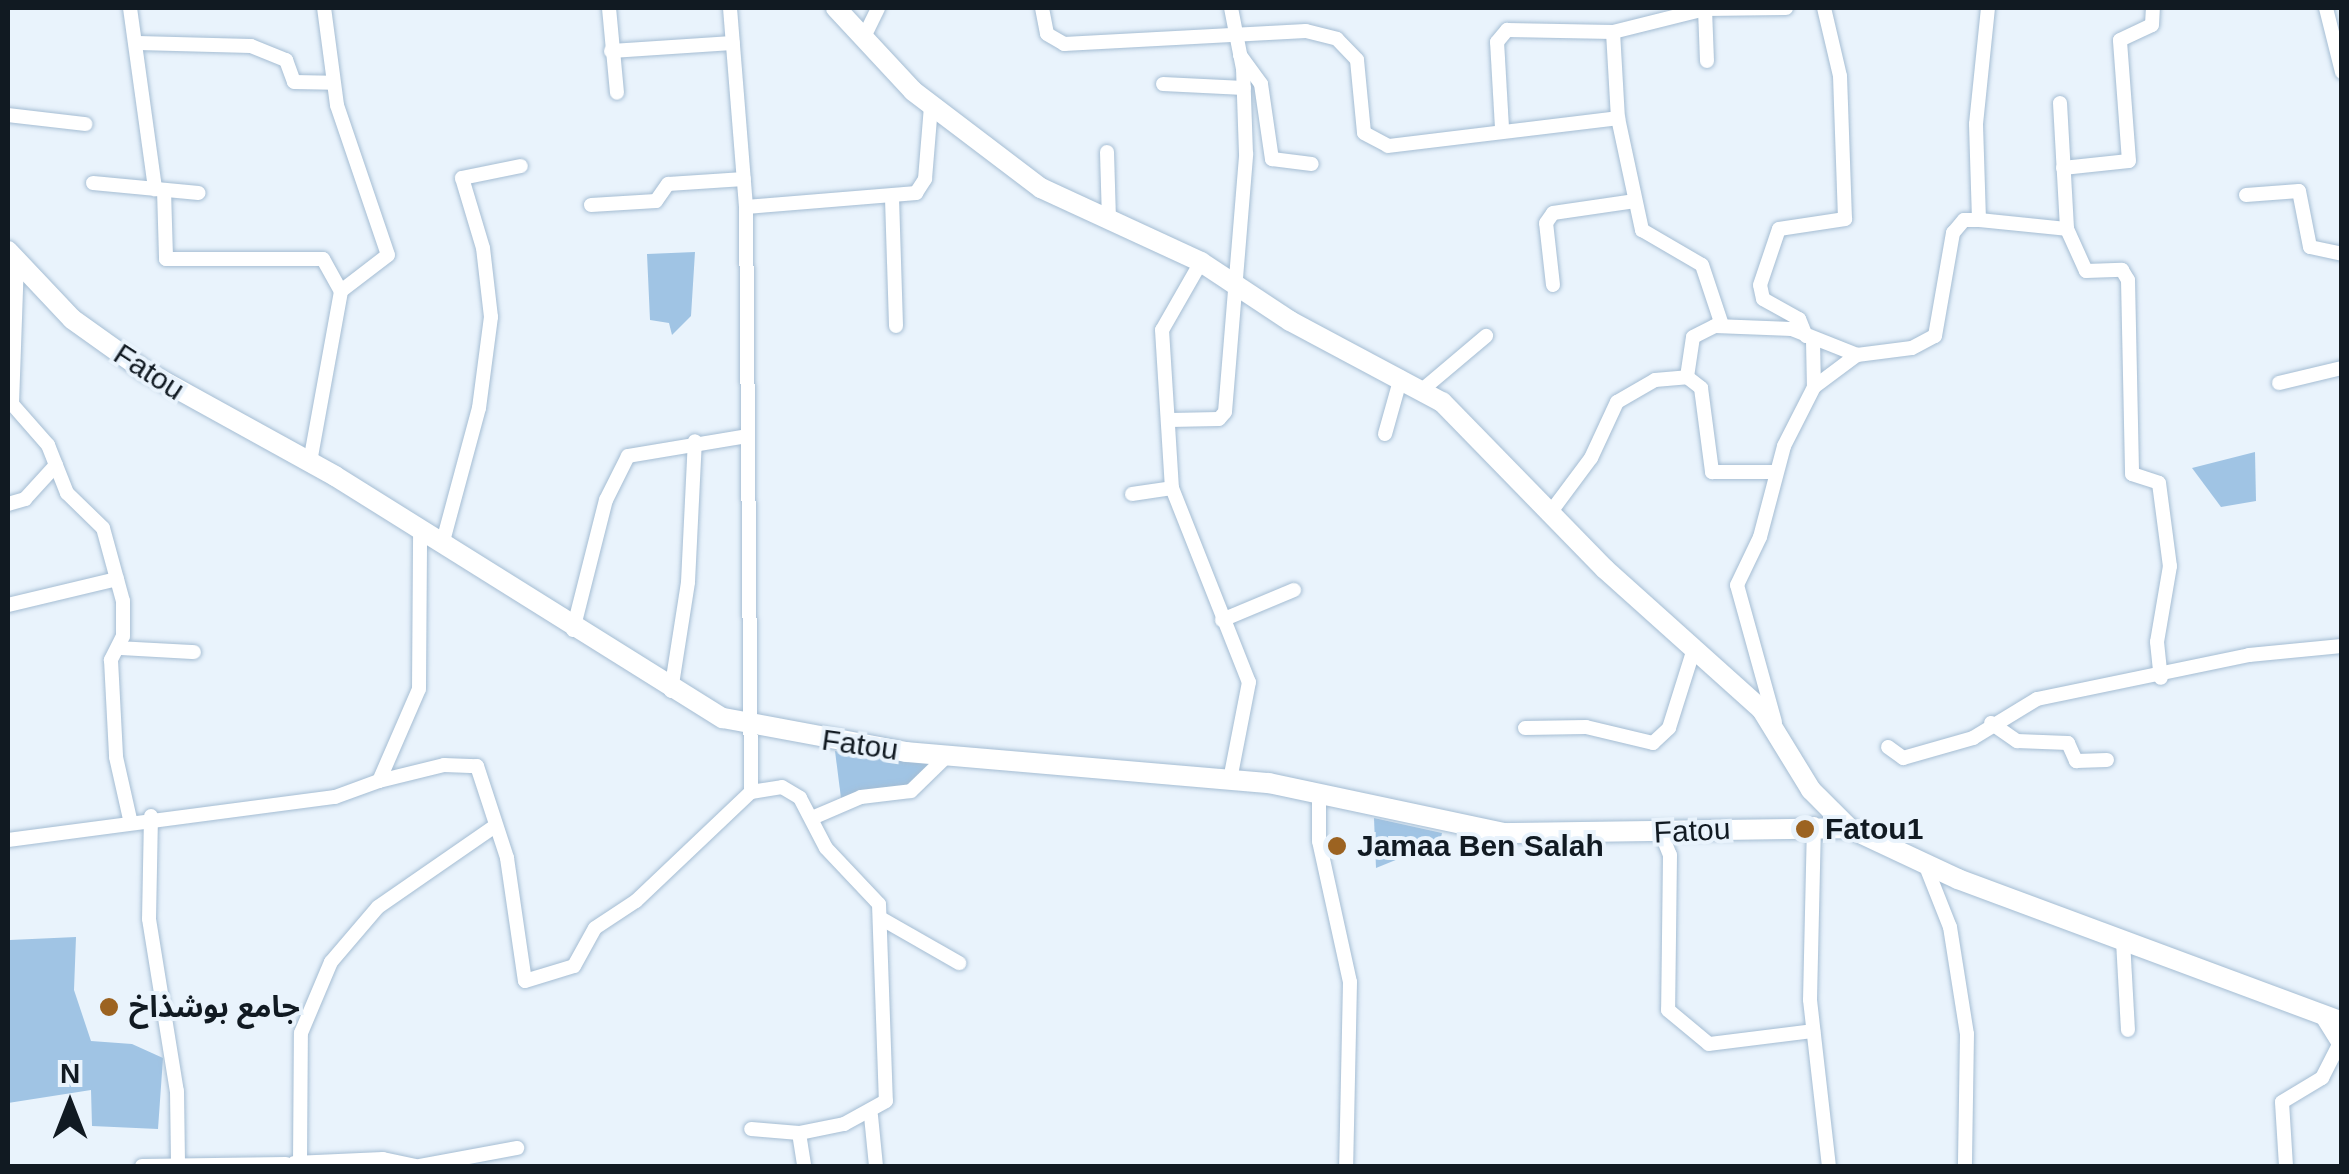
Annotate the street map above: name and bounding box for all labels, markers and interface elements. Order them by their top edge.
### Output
street label: Fatou [107,336,191,408]
street label: Fatou [820,722,900,768]
street label: Fatou [1653,811,1731,851]
place label: Fatou1 [1825,811,1923,847]
marker: Fatou1 [1794,818,1816,840]
place label: Jamaa Ben Salah [1357,828,1604,864]
marker: Jamaa Ben Salah [1326,835,1348,857]
place label: جامع بوشذاخ [129,989,300,1025]
marker: جامع بوشذاخ [98,996,120,1018]
north arrow [20,1054,120,1154]
text: N [60,1058,80,1089]

